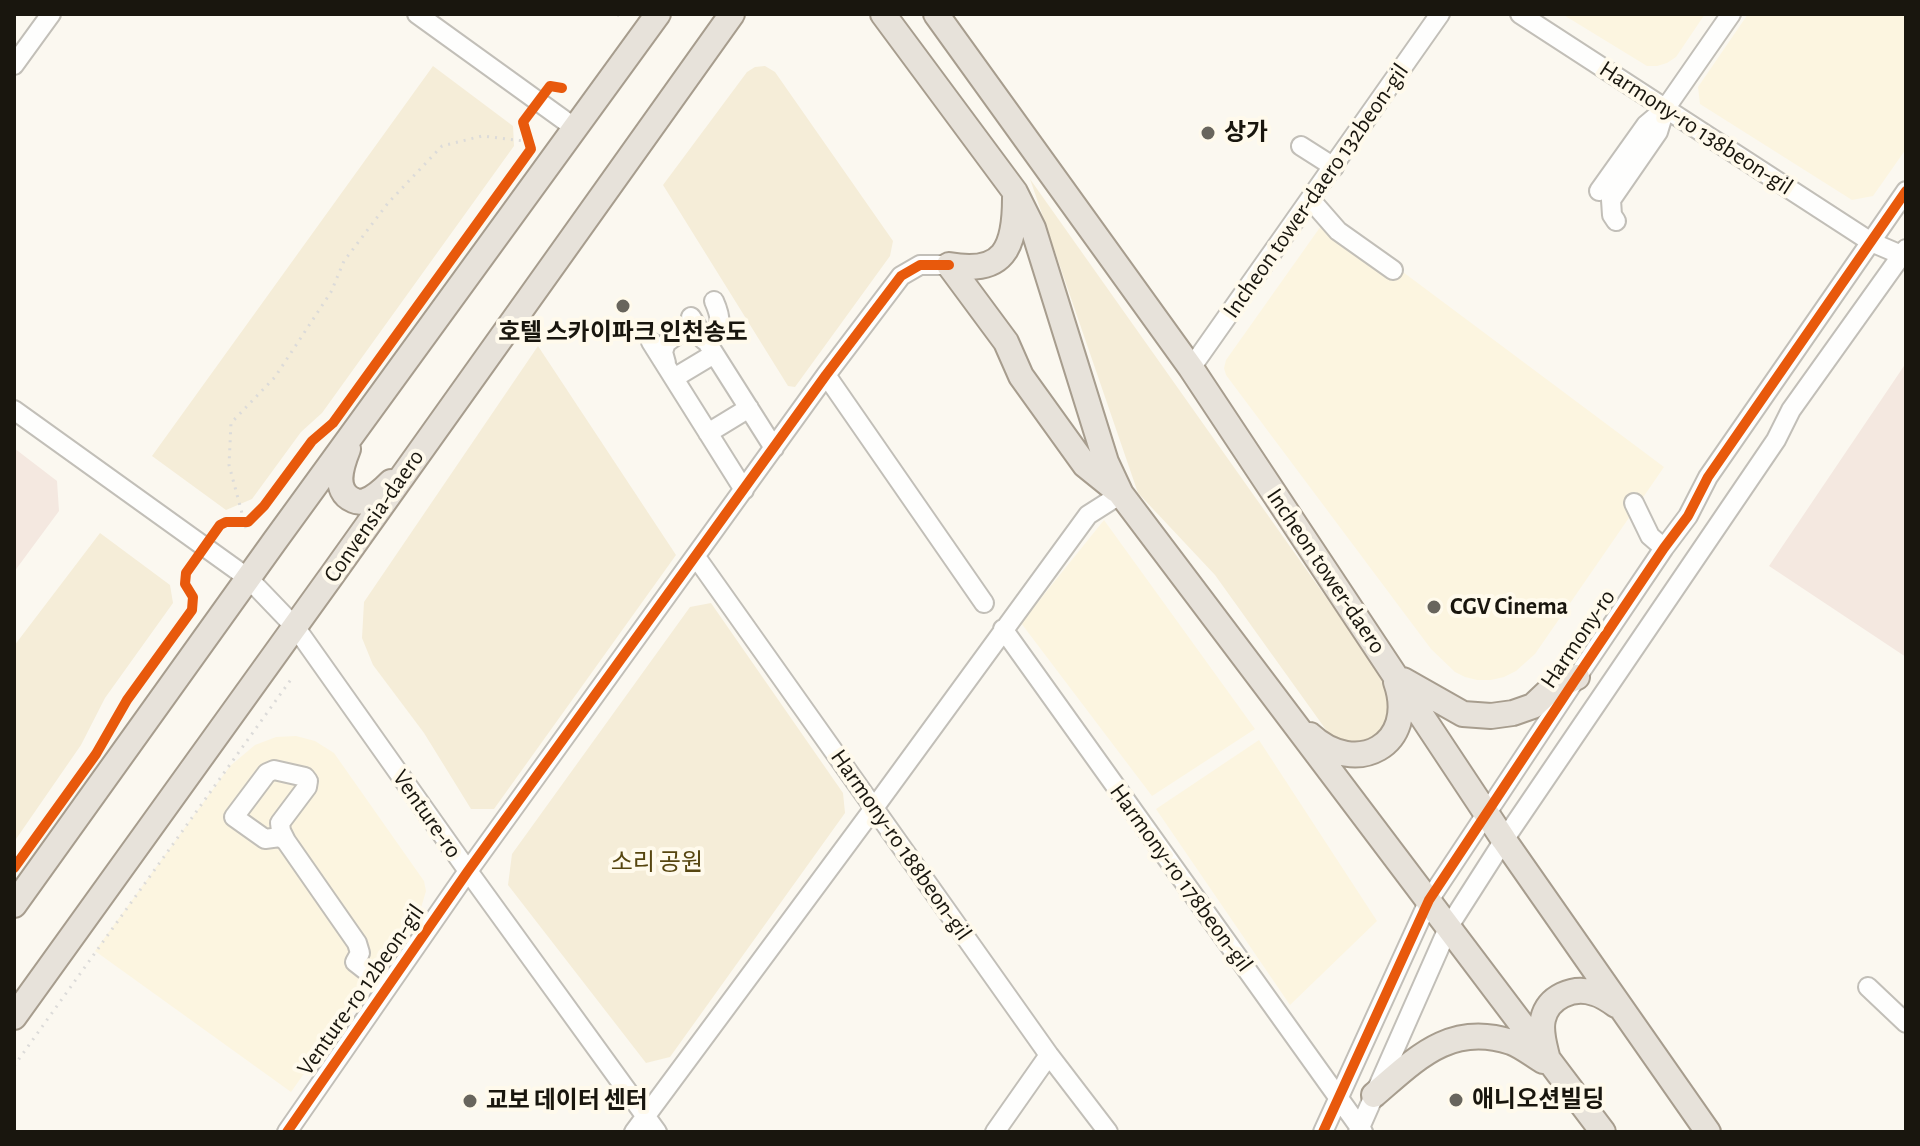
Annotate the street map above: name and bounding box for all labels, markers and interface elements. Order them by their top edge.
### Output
street label: Harmony-ro 138beon-gil [1594,55,1798,201]
street label: Incheon tower-daero 132beon-gil [1217,58,1415,324]
place label: 상가 [1224,119,1268,147]
marker: 상가 [1199,124,1217,142]
marker: 호텔 스카이파크 인천송도 [614,297,632,315]
place label: 호텔 스카이파크 인천송도 [498,319,748,347]
street label: Convensia-daero [317,444,431,588]
street label: Incheon tower-daero [1260,483,1392,659]
street label: Harmony-ro [1534,584,1622,694]
place label: CGV Cinema [1450,593,1568,621]
marker: CGV Cinema [1425,598,1443,616]
street label: Harmony-ro 188beon-gil [824,744,978,946]
street label: Venture-ro [386,764,468,864]
street label: Harmony-ro 178beon-gil [1103,778,1259,978]
park label: 소리 공원 [611,849,703,877]
street label: Venture-ro 12beon-gil [291,899,431,1081]
place label: 애니오션빌딩 [1472,1086,1604,1114]
place label: 교보 데이터 센터 [486,1087,648,1115]
marker: 애니오션빌딩 [1447,1091,1465,1109]
marker: 교보 데이터 센터 [461,1092,479,1110]

